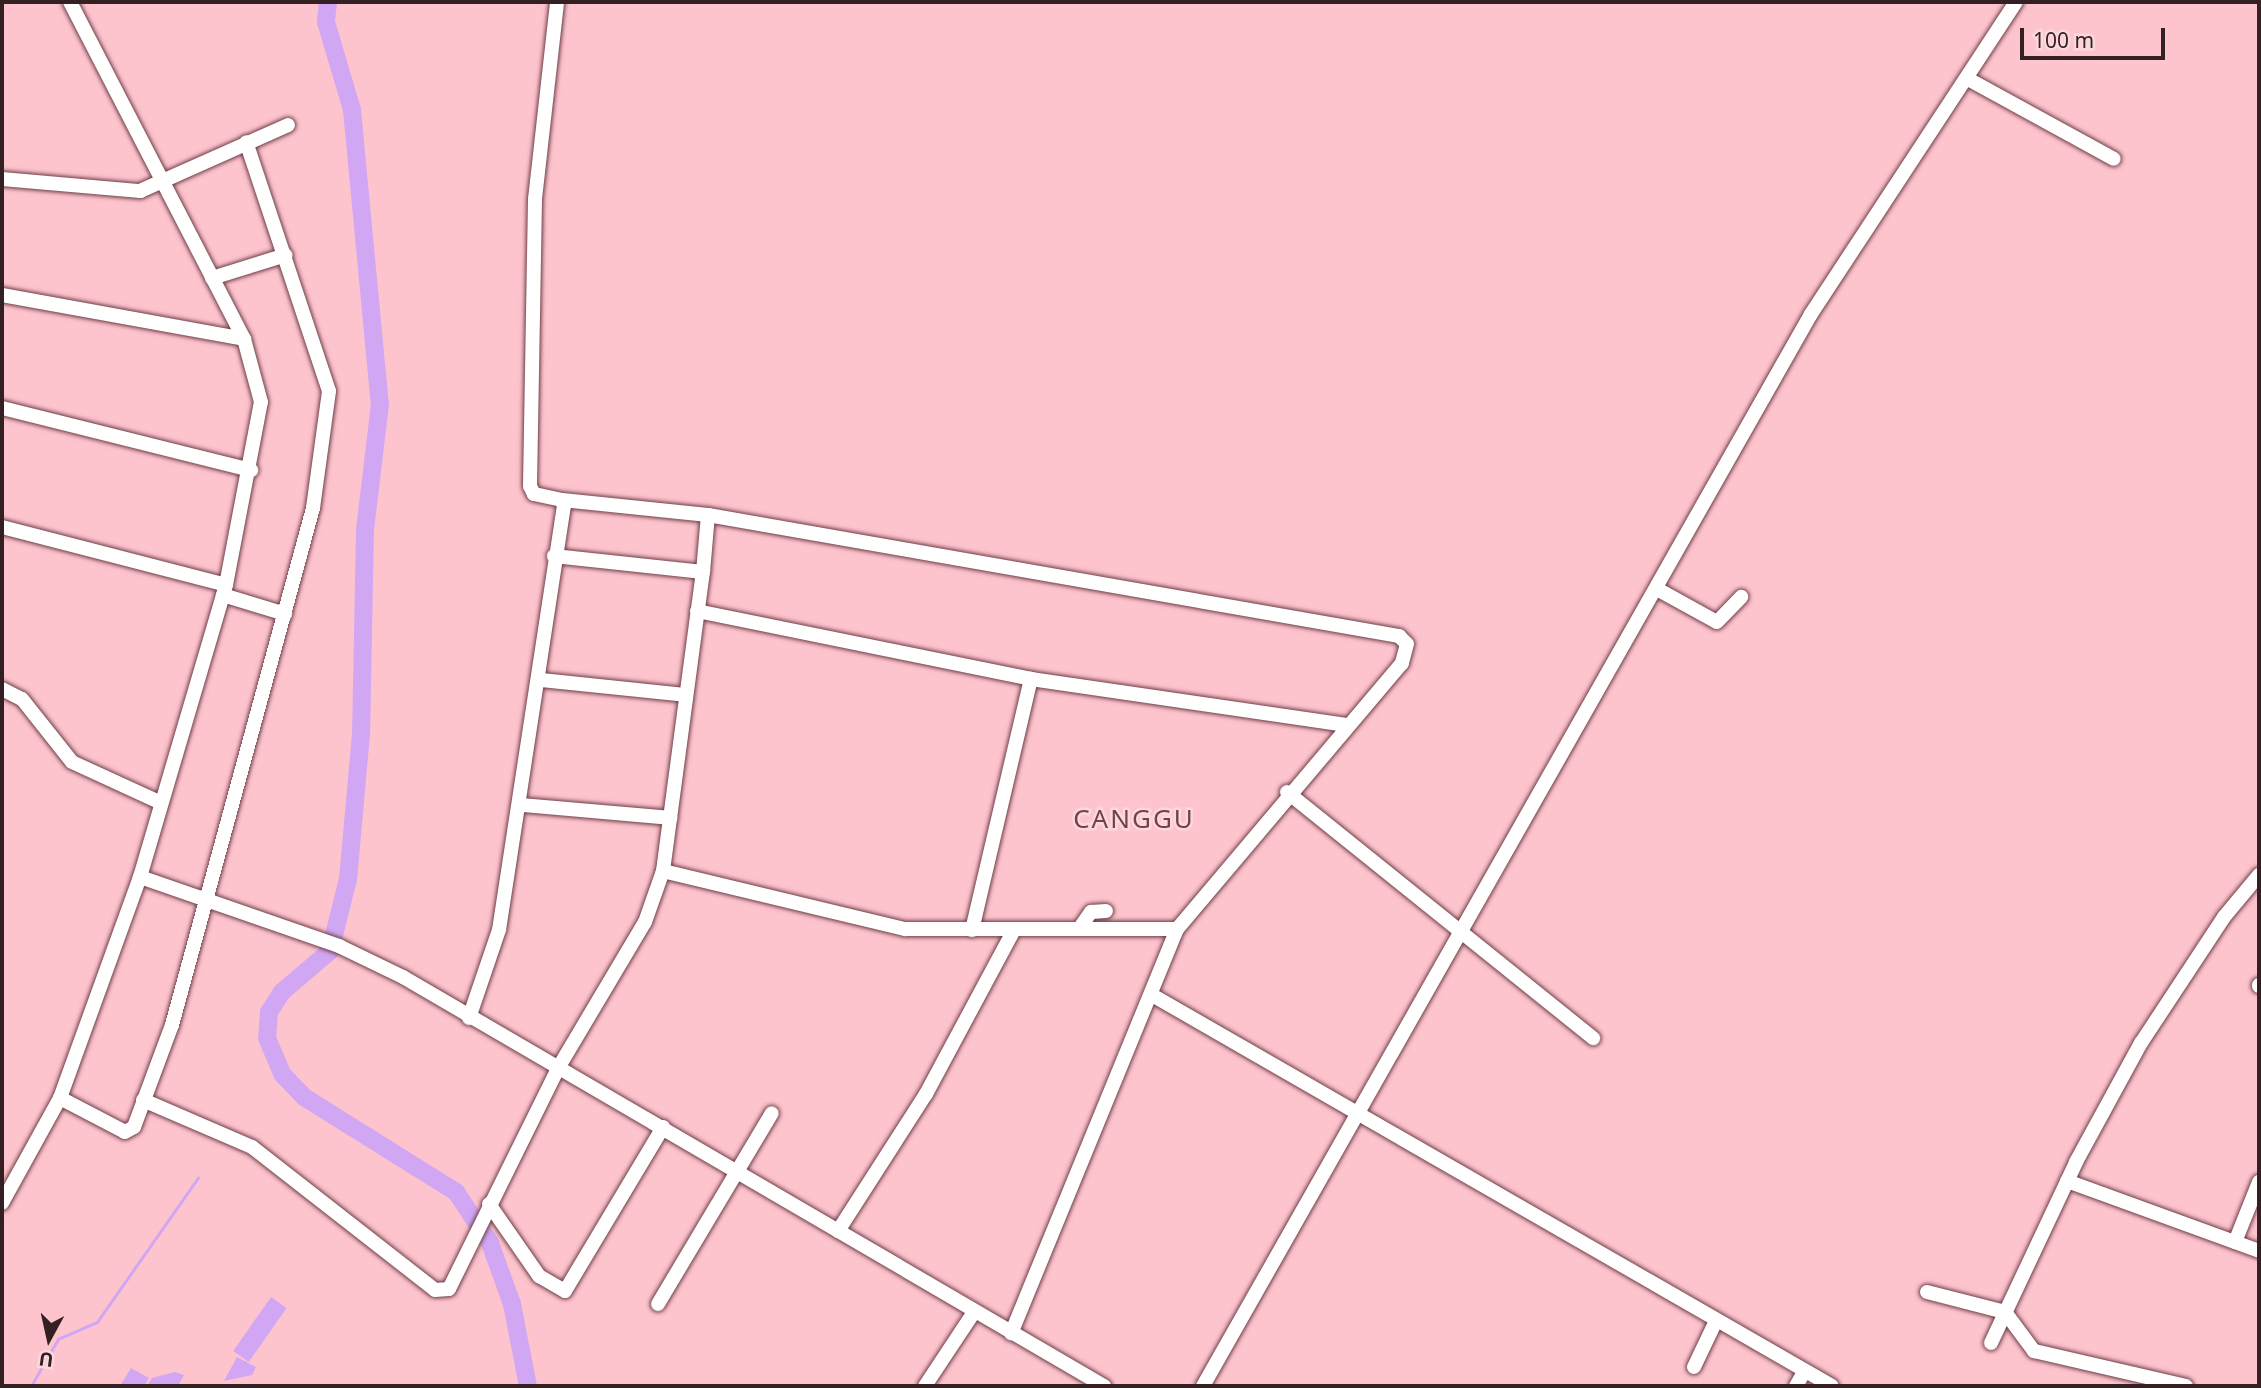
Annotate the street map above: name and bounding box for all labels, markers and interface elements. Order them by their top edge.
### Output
scale bar [2023,14,2168,58]
text: 100 m [2033,26,2094,54]
district label: CANGGU [1074,803,1194,835]
north arrow [14,1304,84,1374]
text: U [37,1346,55,1374]

